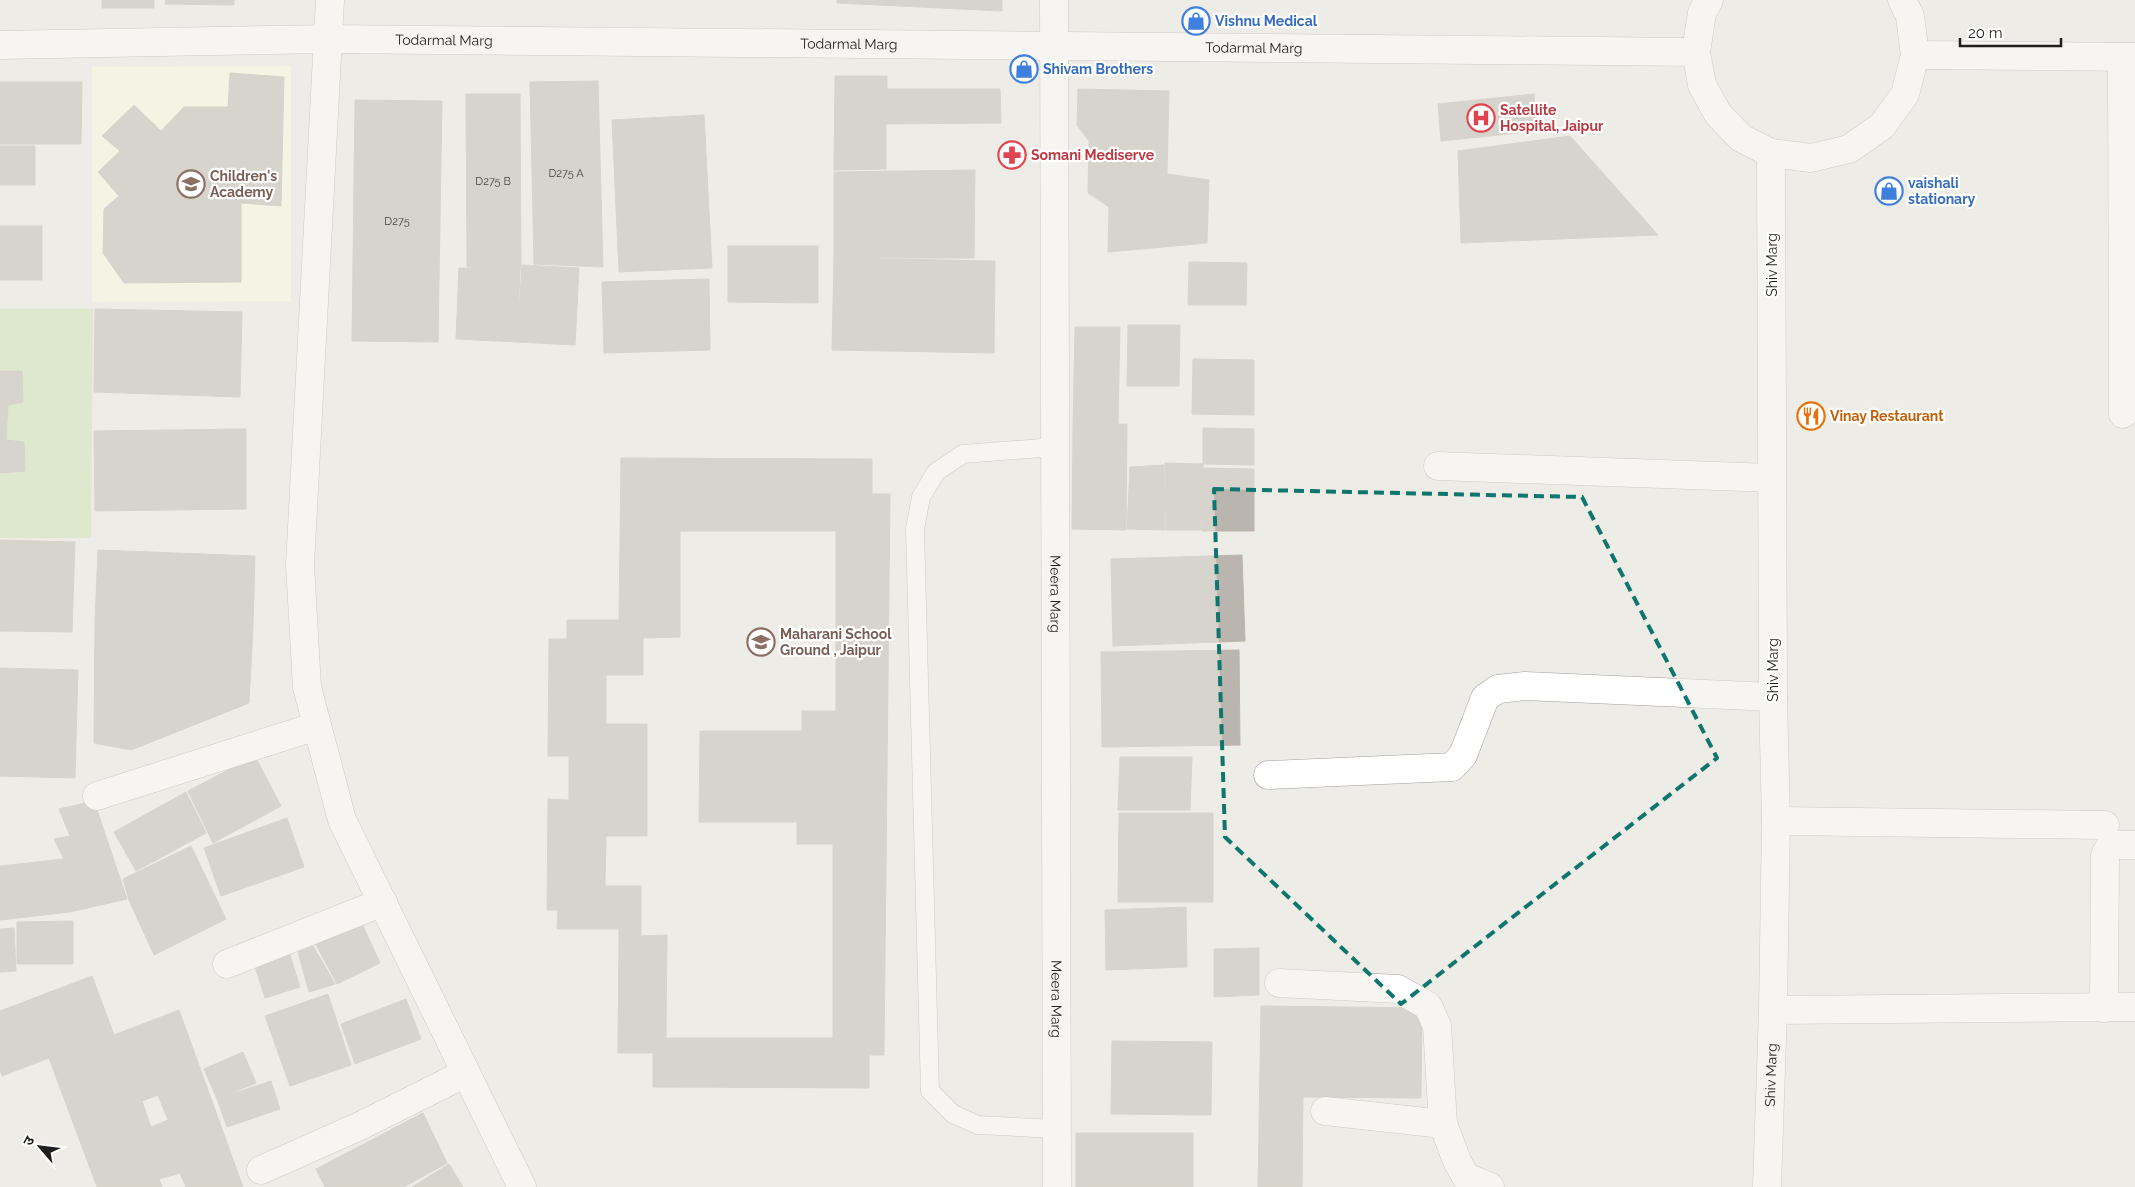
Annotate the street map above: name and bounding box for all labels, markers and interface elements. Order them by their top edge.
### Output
shop icon: Vishnu Medical [1181,6,1211,36]
place label: Vishnu Medical [1215,13,1318,29]
scale bar [1960,15,2061,47]
text: 20 m [1968,24,2003,42]
street label: Todarmal Marg [395,32,493,49]
street label: Todarmal Marg [800,35,898,52]
street label: Todarmal Marg [1205,39,1303,56]
shop icon: Shivam Brothers [1009,54,1039,84]
place label: Shivam Brothers [1043,61,1153,77]
place label: Satellite Hospital, Jaipur [1500,102,1604,134]
hospital icon: Satellite Hospital, Jaipur [1466,103,1496,133]
pharmacy icon: Somani Mediserve [997,140,1027,170]
place label: Somani Mediserve [1031,147,1155,163]
house number: D275 A [548,167,584,180]
place label: Children's Academy [210,168,277,200]
school or university icon: Children's Academy [176,169,206,199]
house number: D275 B [475,175,511,188]
place label: vaishali stationary [1908,175,1976,207]
shop icon: vaishali stationary [1874,176,1904,206]
house number: D275 [384,215,410,228]
street label: Shiv Marg [1764,233,1780,297]
restaurant icon: Vinay Restaurant [1796,401,1826,431]
place label: Vinay Restaurant [1830,408,1944,424]
street label: Meera Marg [1047,555,1064,633]
place label: Maharani School Ground , Jaipur [780,626,892,658]
school or university icon: Maharani School Ground , Jaipur [746,627,776,657]
street label: Shiv Marg [1765,638,1781,702]
street label: Meera Marg [1048,960,1065,1038]
street label: Shiv Marg [1762,1043,1780,1107]
north arrow [15,1122,65,1172]
text: उ [20,1133,38,1148]

